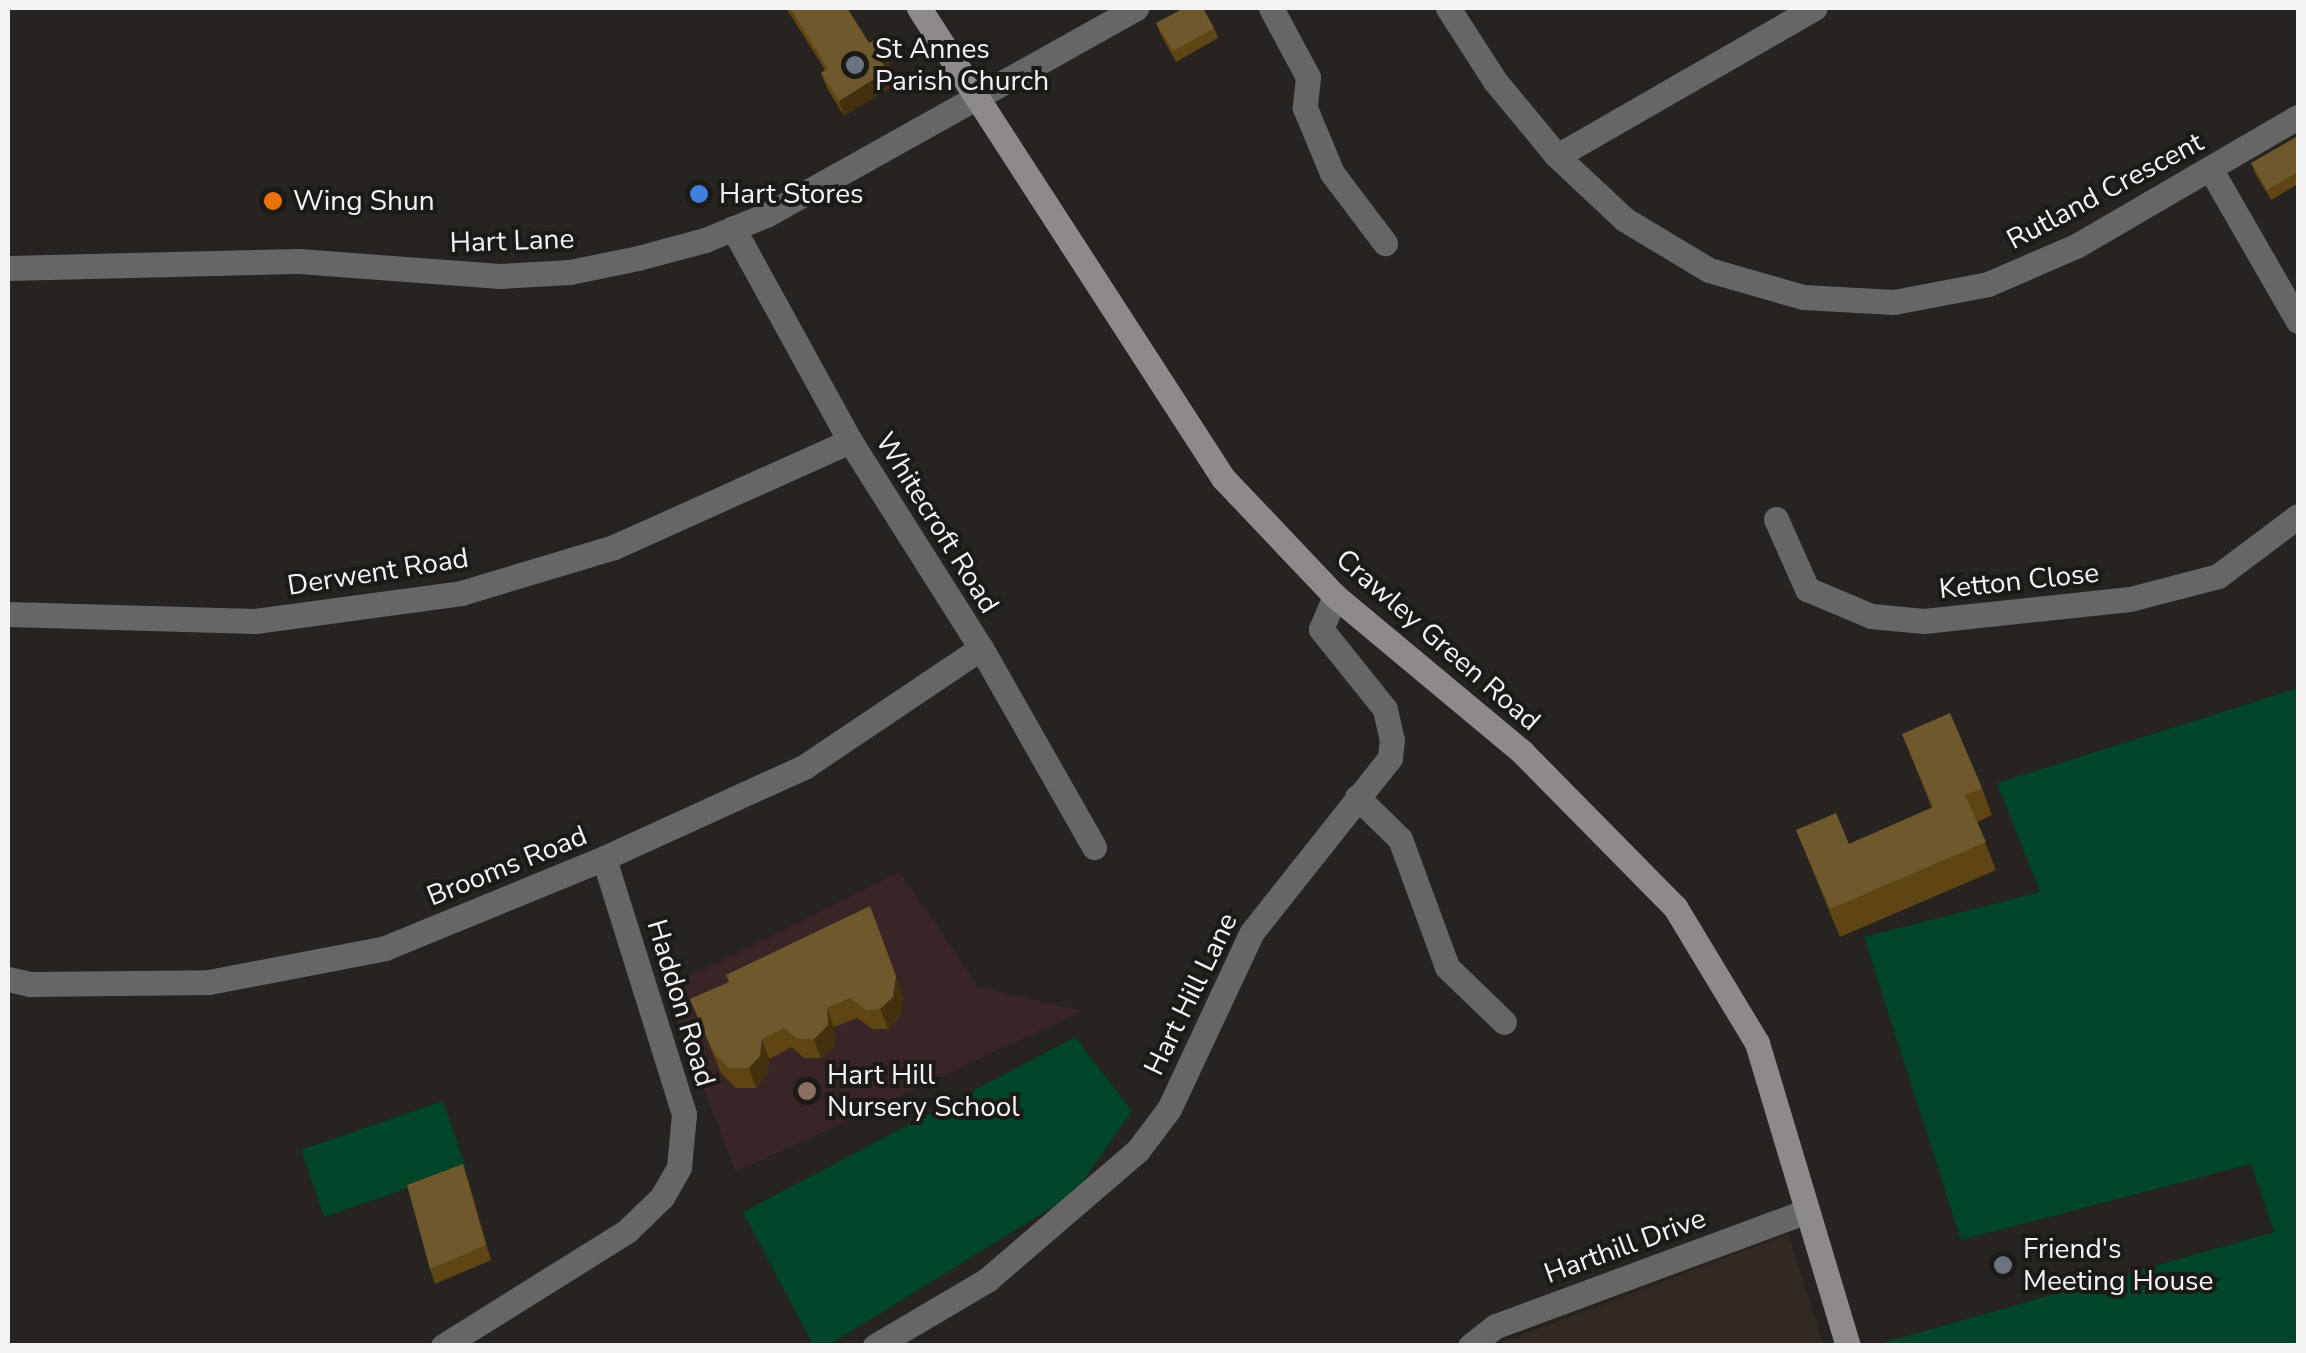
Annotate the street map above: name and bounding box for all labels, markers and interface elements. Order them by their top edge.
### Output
place label: St Annes Parish Church [875,32,1049,98]
marker: St Annes Parish Church [844,54,866,76]
street label: Rutland Crescent [2001,125,2209,257]
place label: Hart Stores [719,177,864,211]
marker: Hart Stores [688,183,710,205]
place label: Wing Shun [293,184,435,218]
marker: Wing Shun [262,190,284,212]
street label: Hart Lane [449,222,575,260]
street label: Whitecroft Road [868,426,1006,620]
street label: Derwent Road [285,541,471,603]
street label: Crawley Green Road [1329,542,1547,738]
street label: Ketton Close [1937,556,2101,606]
street label: Brooms Road [422,819,592,913]
street label: Hart Hill Lane [1137,907,1245,1081]
street label: Haddon Road [640,916,722,1090]
place label: Hart Hill Nursery School [827,1058,1020,1124]
marker: Hart Hill Nursery School [796,1080,818,1102]
street label: Harthill Drive [1540,1201,1710,1291]
place label: Friend's Meeting House [2023,1232,2213,1298]
marker: Friend's Meeting House [1992,1254,2014,1276]

